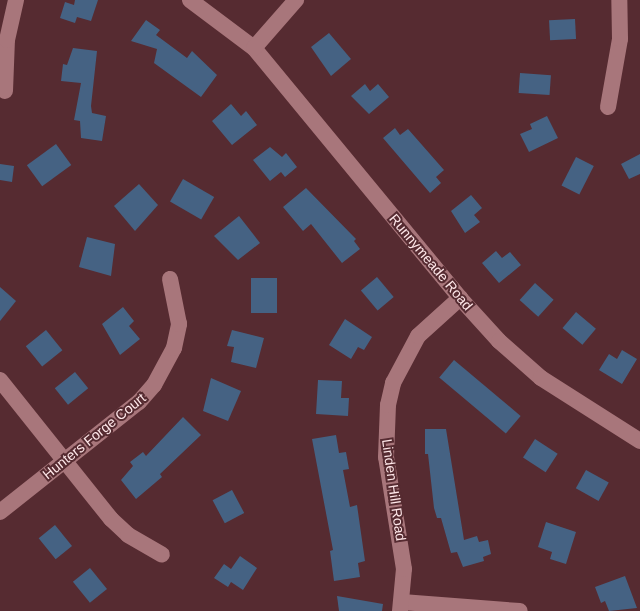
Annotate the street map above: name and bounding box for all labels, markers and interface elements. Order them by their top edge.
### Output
street label: Runnymeade Road [386,210,476,314]
street label: Hunters Forge Court [39,389,149,483]
street label: Linden Hill Road [379,438,409,542]

